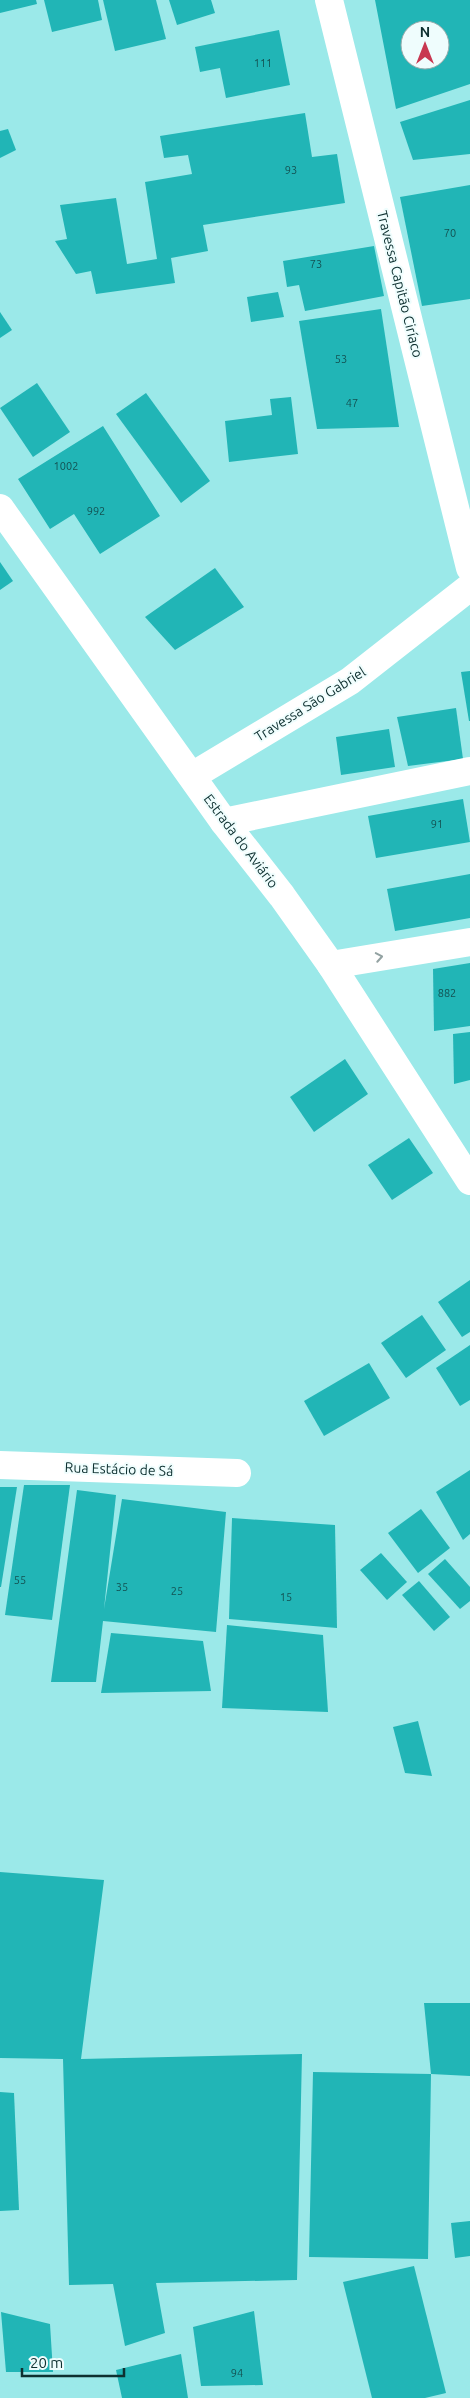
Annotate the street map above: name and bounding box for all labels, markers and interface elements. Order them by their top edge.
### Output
north arrow [400,20,450,70]
text: N [420,24,430,40]
house number: 111 [254,57,272,69]
house number: 93 [285,164,297,176]
street label: Travessa Capitão Ciríaco [374,209,426,359]
house number: 70 [444,227,456,239]
house number: 73 [310,258,322,270]
house number: 53 [335,353,347,365]
house number: 47 [346,397,358,409]
house number: 1002 [54,460,78,472]
house number: 992 [87,505,105,517]
street label: Travessa São Gabriel [252,663,369,745]
street label: Estrada do Aviário [201,791,281,891]
house number: 91 [431,818,443,830]
one-way arrow [374,953,383,963]
house number: 882 [438,987,456,999]
street label: Rua Estácio de Sá [64,1459,174,1479]
house number: 55 [14,1574,26,1586]
house number: 35 [116,1581,128,1593]
house number: 25 [171,1585,183,1597]
house number: 15 [280,1591,292,1603]
scale bar [22,2346,125,2378]
text: 20 m [30,2354,63,2371]
house number: 94 [231,2367,243,2379]

